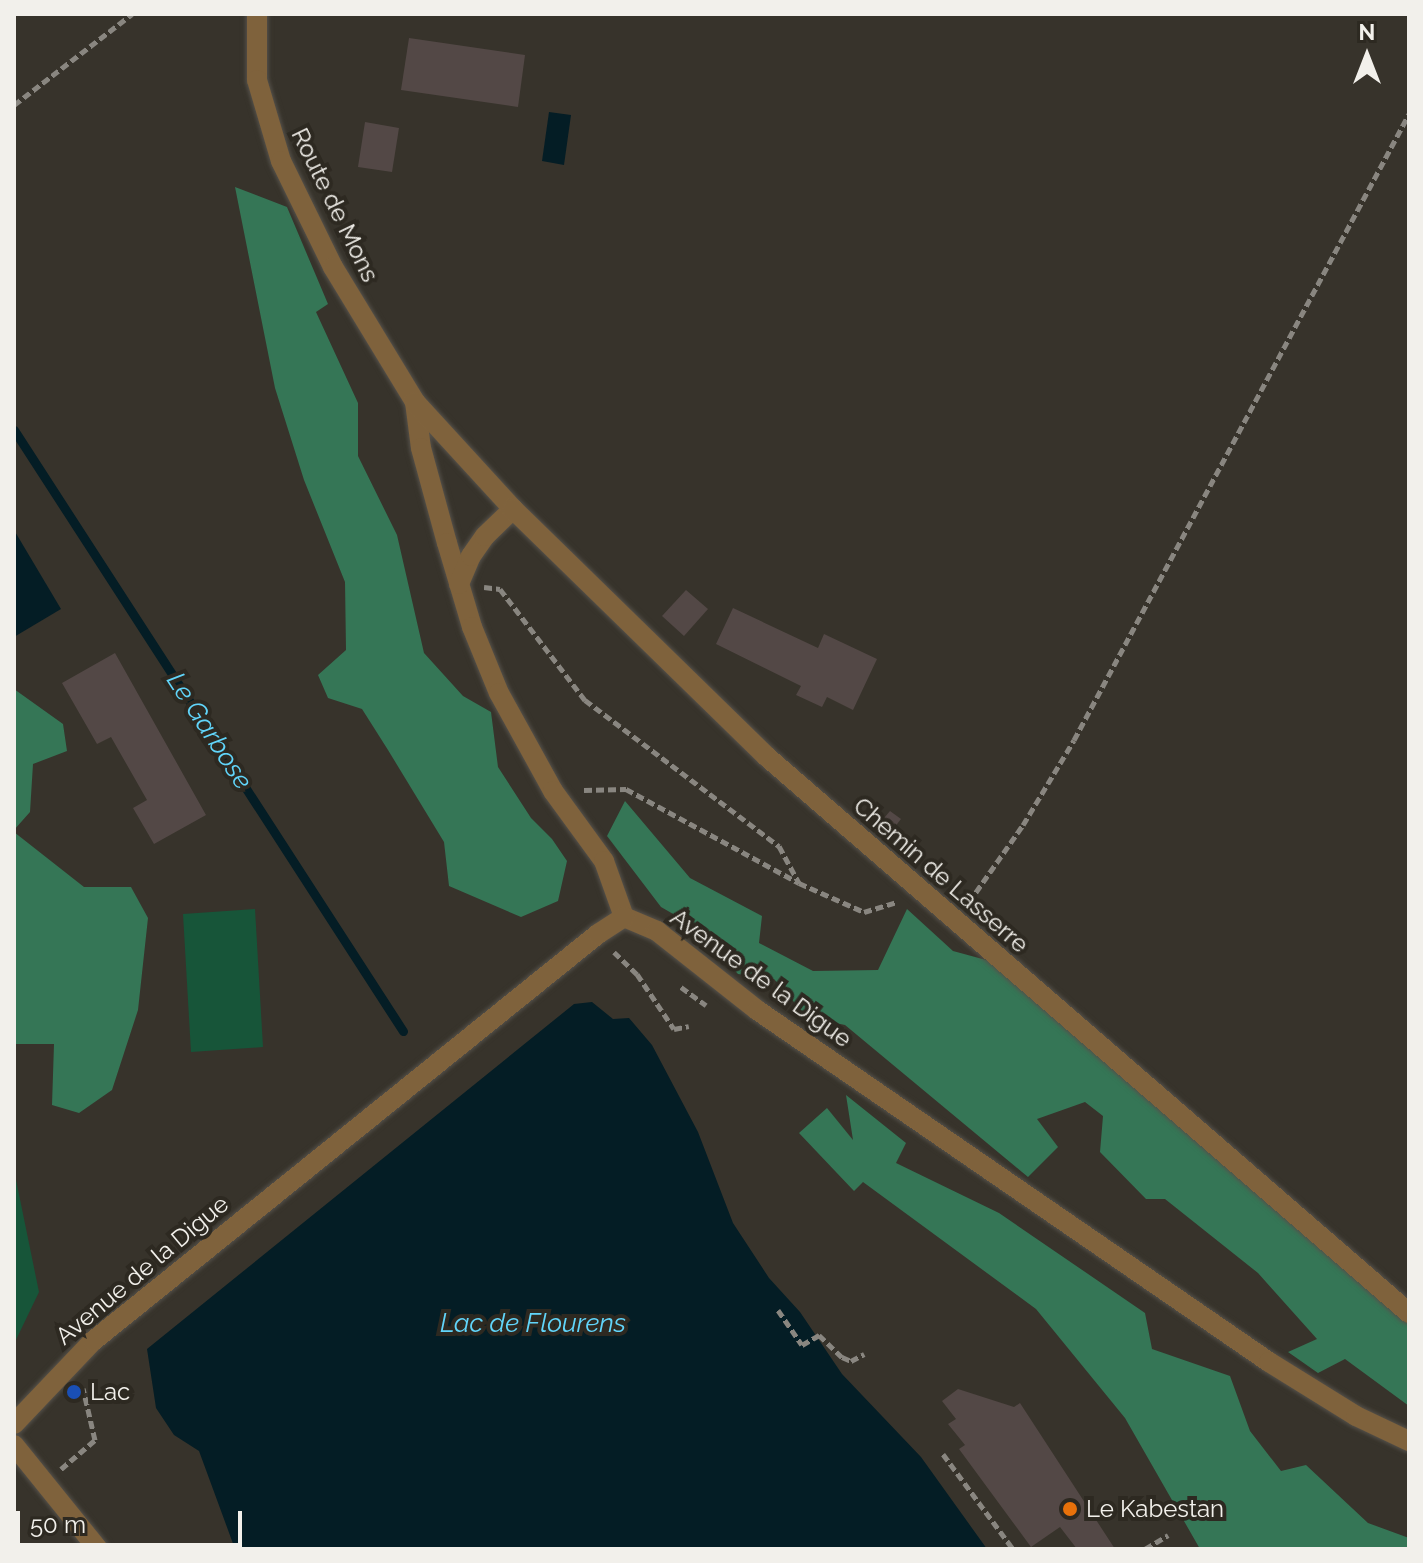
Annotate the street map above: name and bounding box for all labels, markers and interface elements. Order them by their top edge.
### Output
north arrow [1327,16,1407,96]
text: N [1359,19,1375,45]
street label: Route de Mons [285,123,385,287]
water label: Le Garbose [160,667,258,795]
street label: Chemin de Lasserre [848,791,1034,959]
street label: Avenue de la Digue [665,903,857,1053]
street label: Avenue de la Digue [50,1189,234,1351]
water label: Lac de Flourens [440,1308,626,1340]
place label: Lac [90,1378,130,1406]
marker: Lac [65,1383,83,1401]
scale bar [20,1495,246,1545]
place label: Le Kabestan [1086,1495,1224,1523]
marker: Le Kabestan [1061,1500,1079,1518]
text: 50 m [30,1510,86,1539]

